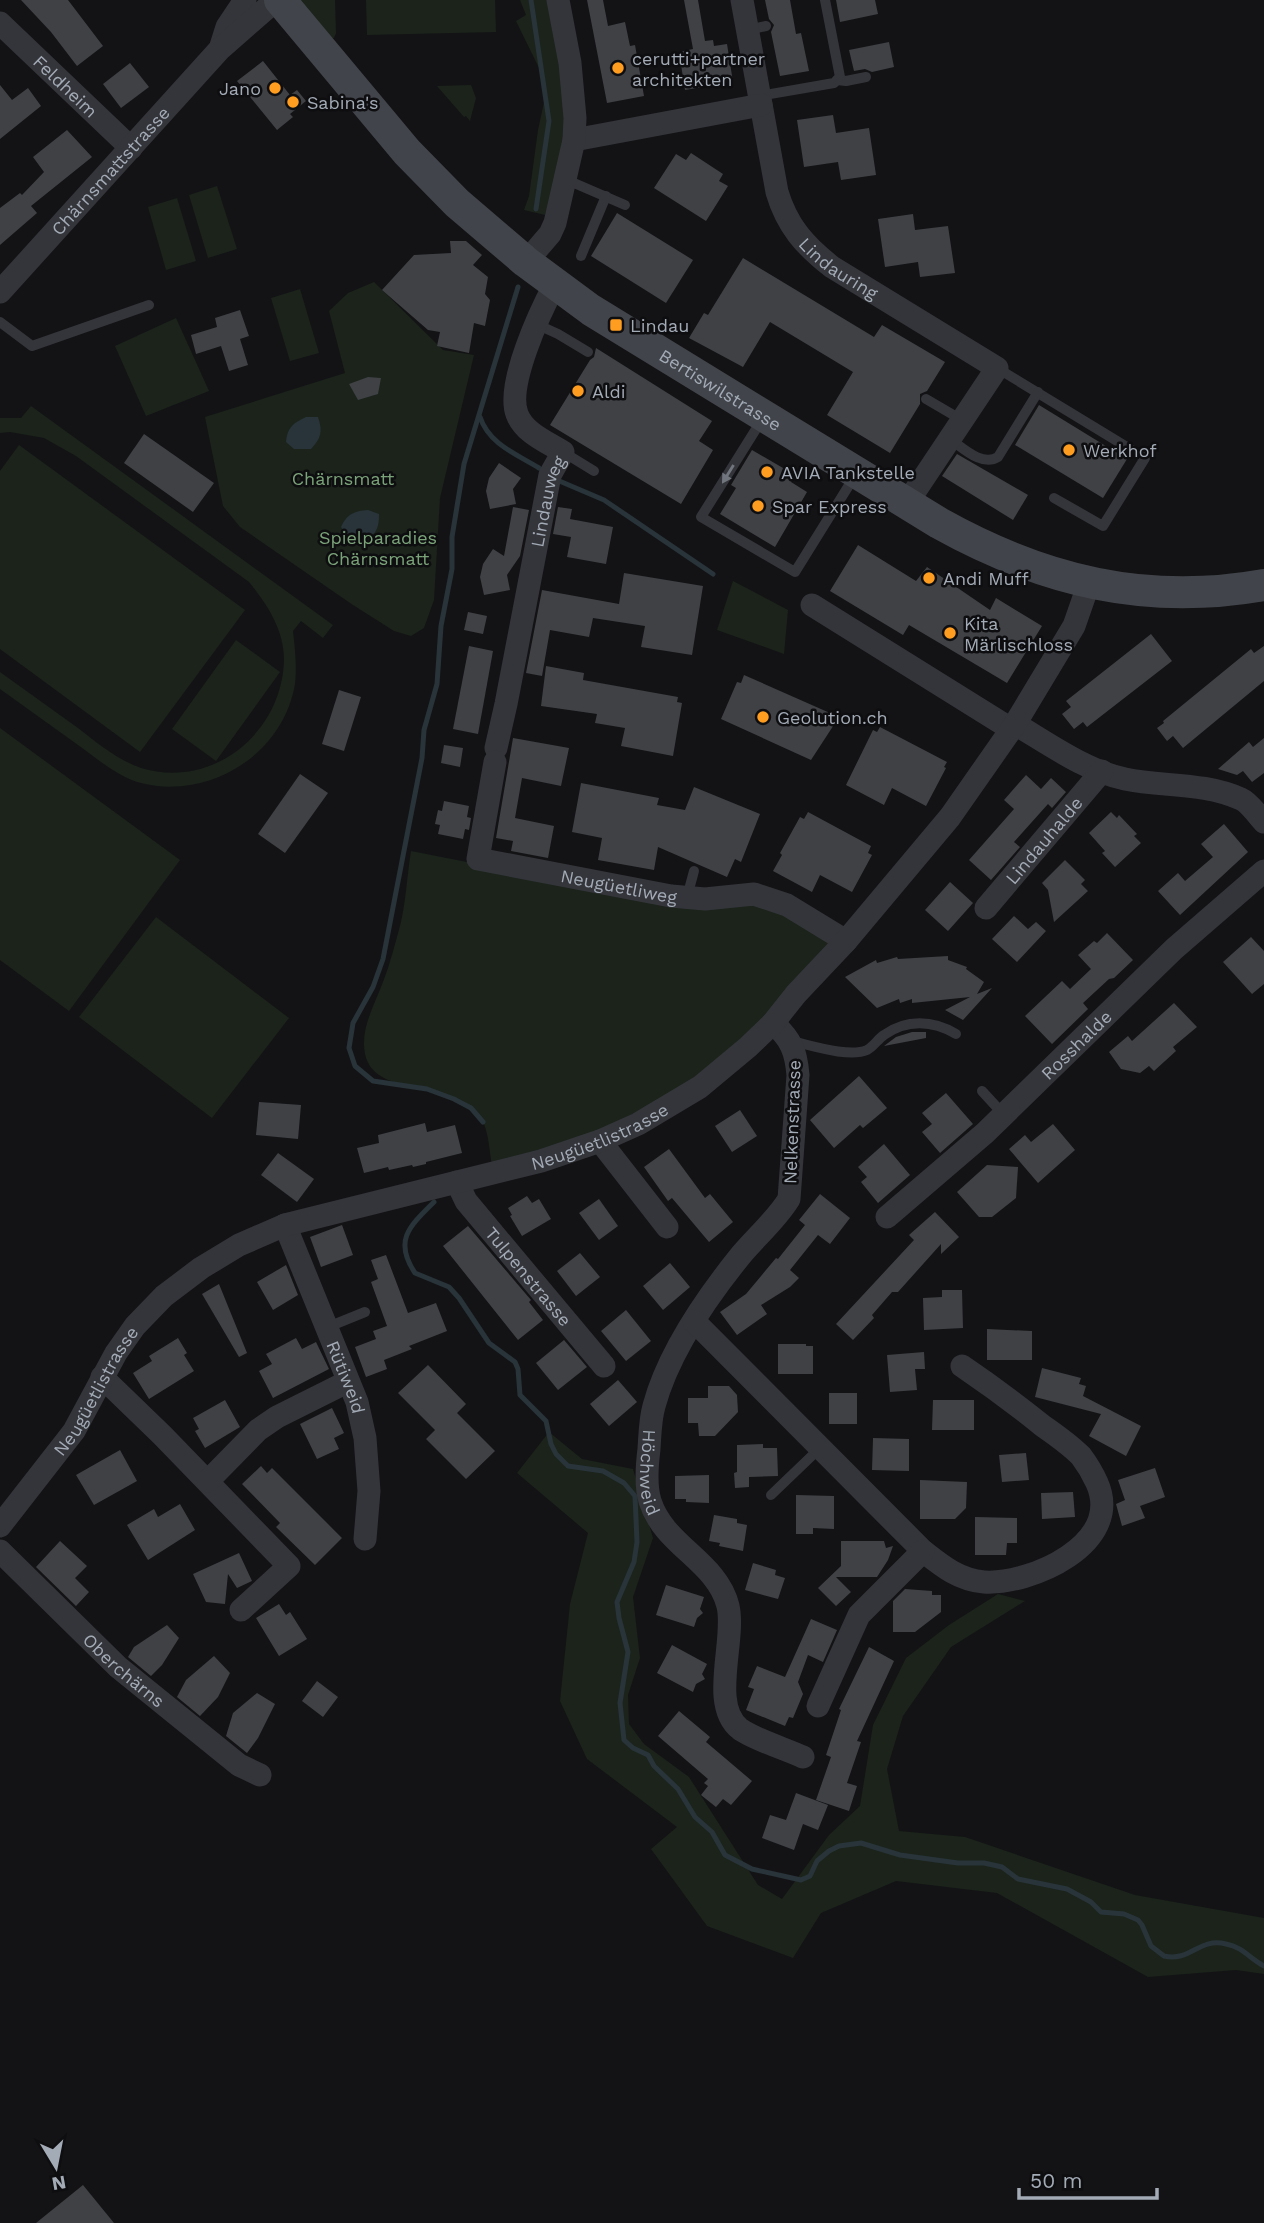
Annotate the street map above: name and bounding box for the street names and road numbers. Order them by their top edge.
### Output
street label: Feldheim [29,50,102,121]
street label: Chärnsmattstrasse [46,102,174,239]
street label: Lindauring [795,233,882,303]
street label: Bertiswilstrasse [656,344,785,435]
street label: Lindauweg [526,451,570,549]
street label: Lindauhalde [1001,792,1086,888]
street label: Neugüetliweg [559,865,678,907]
street label: Rosshalde [1036,1006,1116,1083]
street label: Nelkenstrasse [779,1060,805,1184]
street label: Neugüetlistrasse [529,1098,672,1174]
street label: Tulpenstrasse [481,1222,576,1330]
street label: Neugüetlistrasse [49,1322,142,1459]
street label: Rütiweid [323,1338,370,1415]
street label: Höchweid [636,1429,665,1518]
street label: Oberchärns [79,1628,169,1711]

